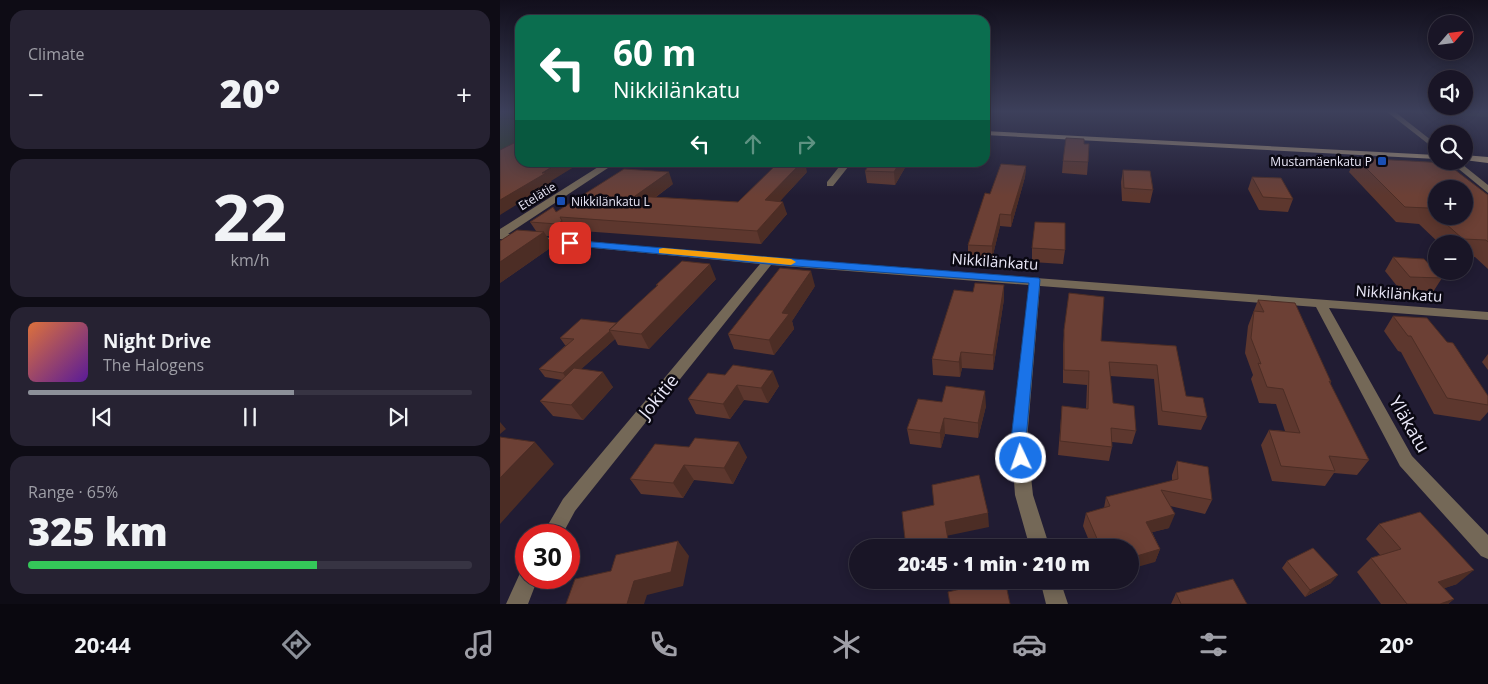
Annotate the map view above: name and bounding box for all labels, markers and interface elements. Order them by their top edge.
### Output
north arrow [1428,15,1472,60]
map controls [1428,15,1473,280]
text: 60 m [613,29,696,76]
icon: left [530,35,595,100]
text: Climate [28,43,85,65]
text: 20° [220,67,280,119]
button: sound [1428,70,1473,115]
text: Nikkilänkatu [613,74,740,104]
text: − [28,75,44,113]
text: + [456,75,472,113]
button: search [1428,125,1473,170]
icon: left [686,130,714,158]
icon: ahead [739,130,767,158]
icon: right [792,130,820,158]
place label: Mustamäenkatu P [1270,153,1372,170]
marker: Mustamäenkatu P [1376,155,1388,167]
text: 22 [213,172,287,260]
street label: Etelätie [515,178,559,214]
button: + [1428,180,1473,225]
place label: Nikkilänkatu L [571,193,650,210]
marker: Nikkilänkatu L [555,195,567,207]
pin [549,222,591,264]
icon: arrive [556,229,584,257]
button: − [1428,235,1473,280]
street label: Nikkilänkatu [951,248,1039,274]
text: km/h [231,249,269,271]
street label: Nikkilänkatu [1355,280,1443,306]
text: Night Drive [103,328,211,354]
text: The Halogens [103,354,204,376]
street label: Jokitie [631,369,683,425]
street label: Yläkatu [1384,391,1436,457]
icon: previous [88,403,116,431]
icon: pause [236,403,264,431]
icon: next [384,403,412,431]
position arrow [994,431,1046,483]
text: Range · 65% [28,481,118,503]
text: 325 km [28,505,168,557]
speed limit sign: 30 [515,524,580,589]
text: 20:45 · 1 min · 210 m [898,551,1090,577]
icon: directions [279,627,314,662]
icon: music [462,627,497,662]
icon: phone [646,627,681,662]
icon: climate [829,627,864,662]
icon: car [1012,627,1047,662]
icon: filters [1196,627,1231,662]
text: 20:44 [74,629,131,659]
text: 20° [1379,629,1414,659]

